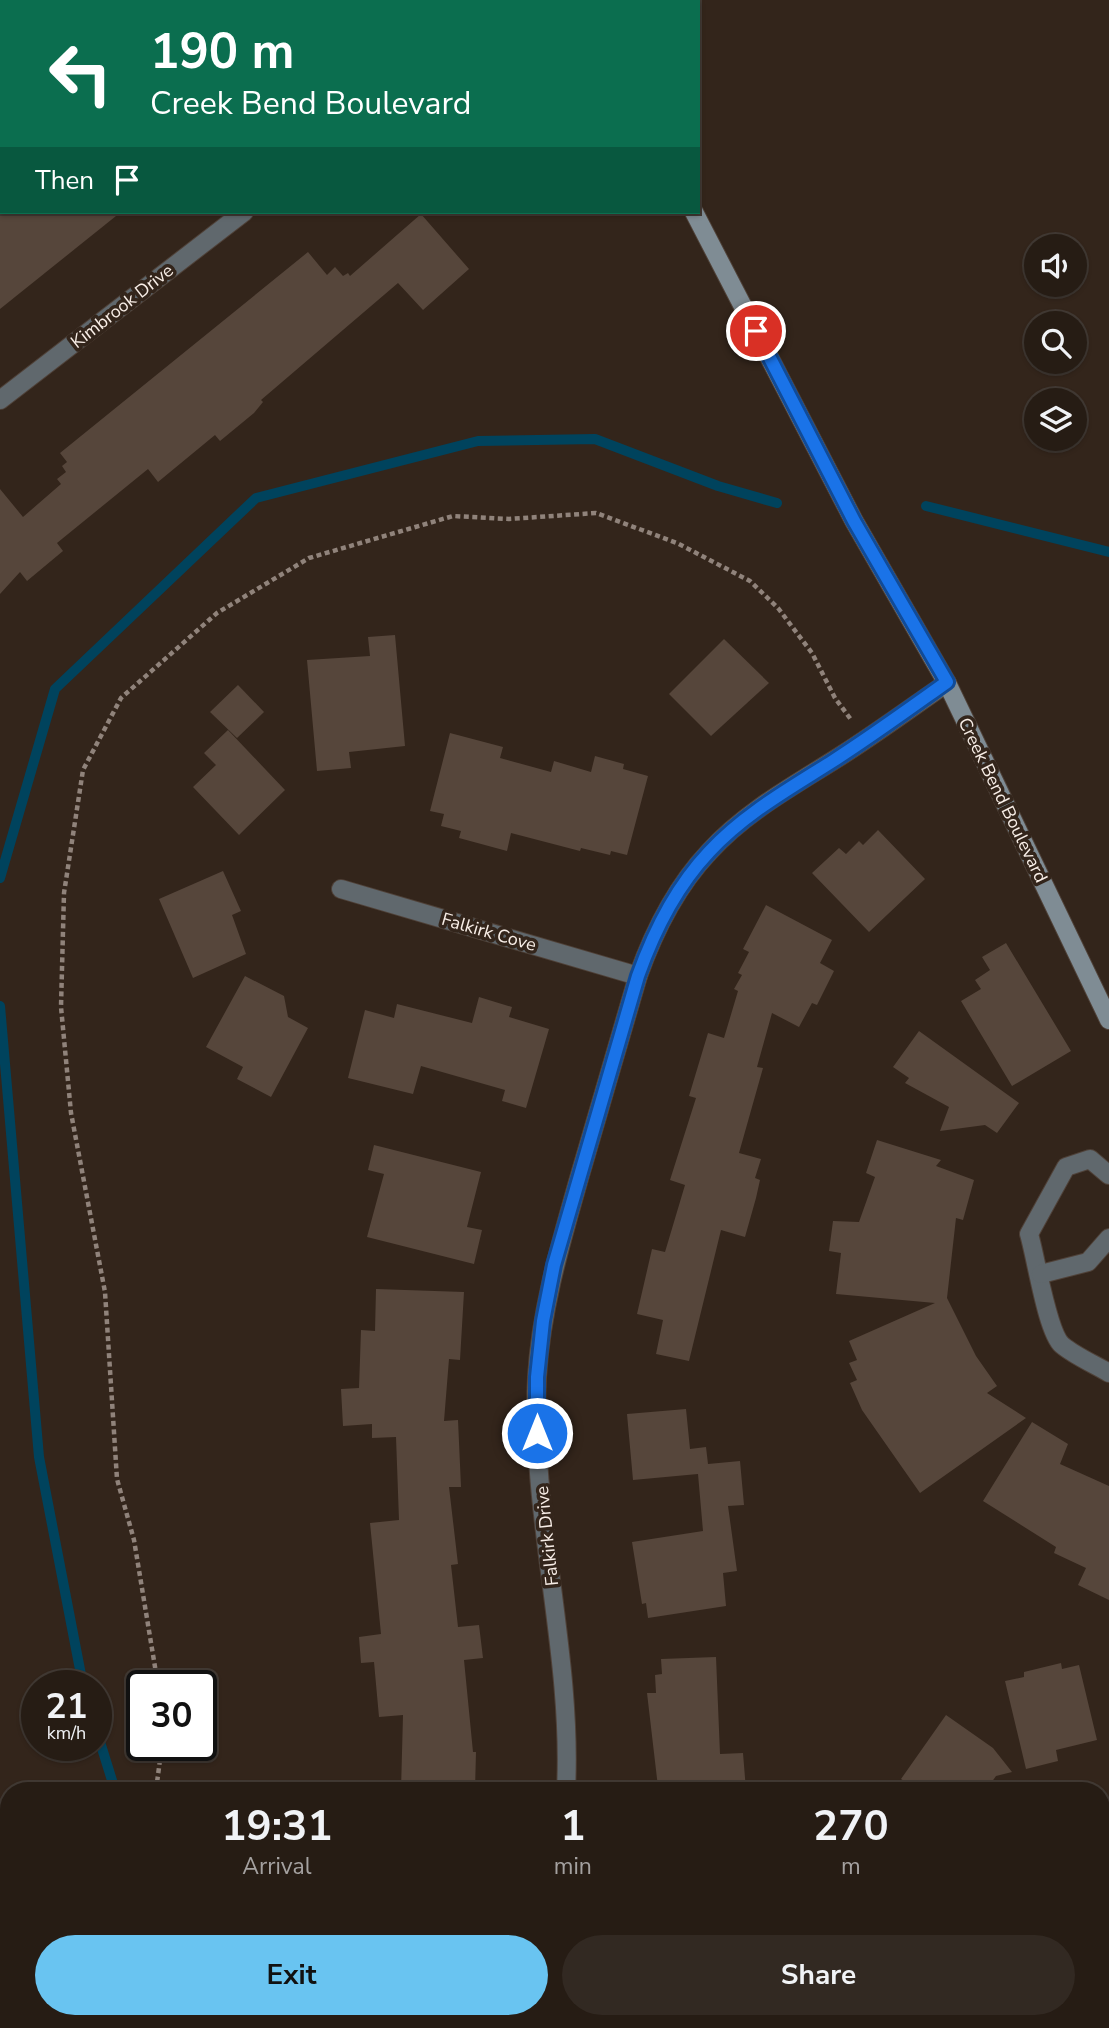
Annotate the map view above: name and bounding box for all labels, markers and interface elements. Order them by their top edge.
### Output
text: 190 m [150,18,294,85]
icon: left [35,28,126,119]
text: Creek Bend Boulevard [150,82,471,125]
icon: arrive [108,161,146,199]
text: Then [35,163,94,198]
map controls [1024,234,1087,451]
button: sound [1024,234,1087,297]
street label: Kimbrook Drive [66,258,178,354]
pin [726,301,786,361]
button: search [1024,311,1087,374]
icon: arrive [737,312,775,350]
button: layers [1024,388,1087,451]
street label: Creek Bend Boulevard [953,714,1053,886]
street label: Falkirk Cove [439,907,539,957]
position arrow [500,1396,574,1470]
street label: Falkirk Drive [530,1485,564,1587]
speed limit sign: 30 [126,1670,217,1761]
text: 21 [45,1683,88,1730]
text: km/h [47,1721,86,1745]
text: 19:31 [221,1798,332,1855]
text: 1 [560,1798,585,1855]
text: 270 [813,1798,889,1855]
text: Arrival [242,1851,311,1882]
text: min [554,1851,592,1882]
text: m [841,1851,861,1882]
button: Exit [35,1935,548,2015]
button: Share [562,1935,1075,2015]

